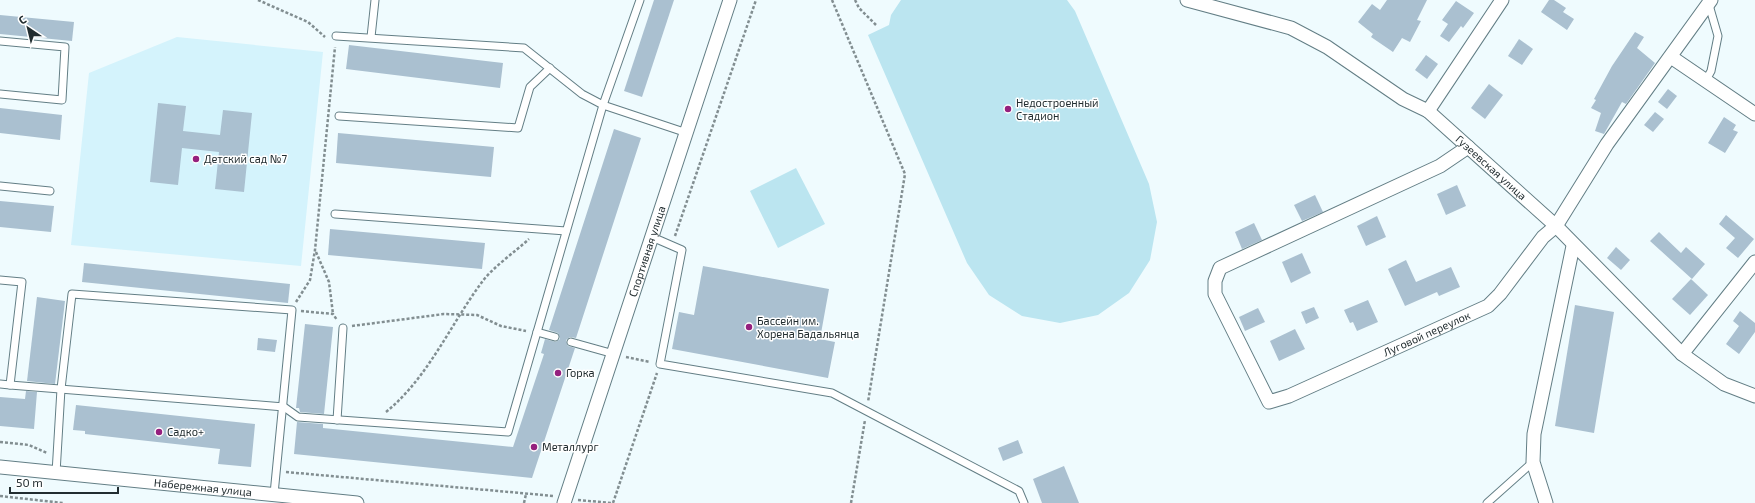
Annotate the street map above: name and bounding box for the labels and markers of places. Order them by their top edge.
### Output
place label: Недостроенный Стадион [1016,96,1099,122]
marker: Недостроенный Стадион [1003,104,1013,114]
place label: Детский сад №7 [204,152,287,165]
marker: Детский сад №7 [191,154,201,164]
place label: Бассейн им. Хорена Бадальянца [757,314,859,340]
marker: Бассейн им. Хорена Бадальянца [744,322,754,332]
place label: Горка [566,366,595,379]
marker: Горка [553,368,563,378]
place label: Садко+ [167,425,204,438]
marker: Садко+ [154,427,164,437]
place label: Металлург [542,440,599,454]
marker: Металлург [529,442,539,452]

